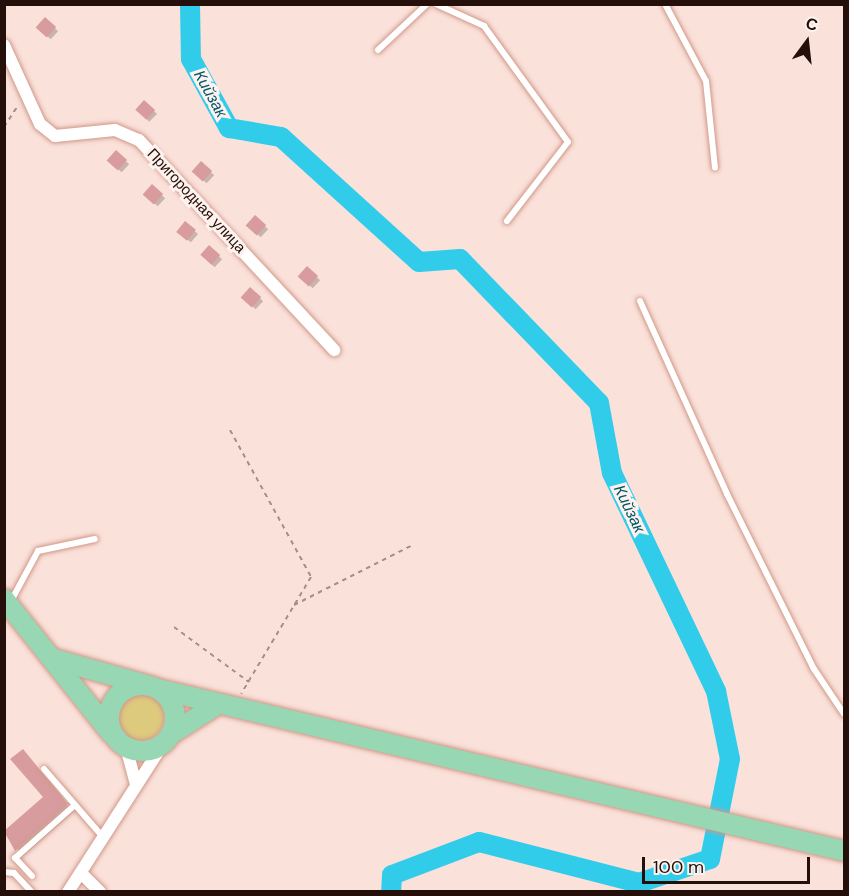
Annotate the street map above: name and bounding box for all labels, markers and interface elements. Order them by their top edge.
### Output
north arrow [777,12,837,72]
text: С [803,12,820,36]
water label: Кийзак [189,67,231,121]
street label: Пригородная улица [143,145,249,257]
water label: Кийзак [609,482,649,536]
scale bar [645,845,813,883]
text: 100 m [653,855,704,879]

